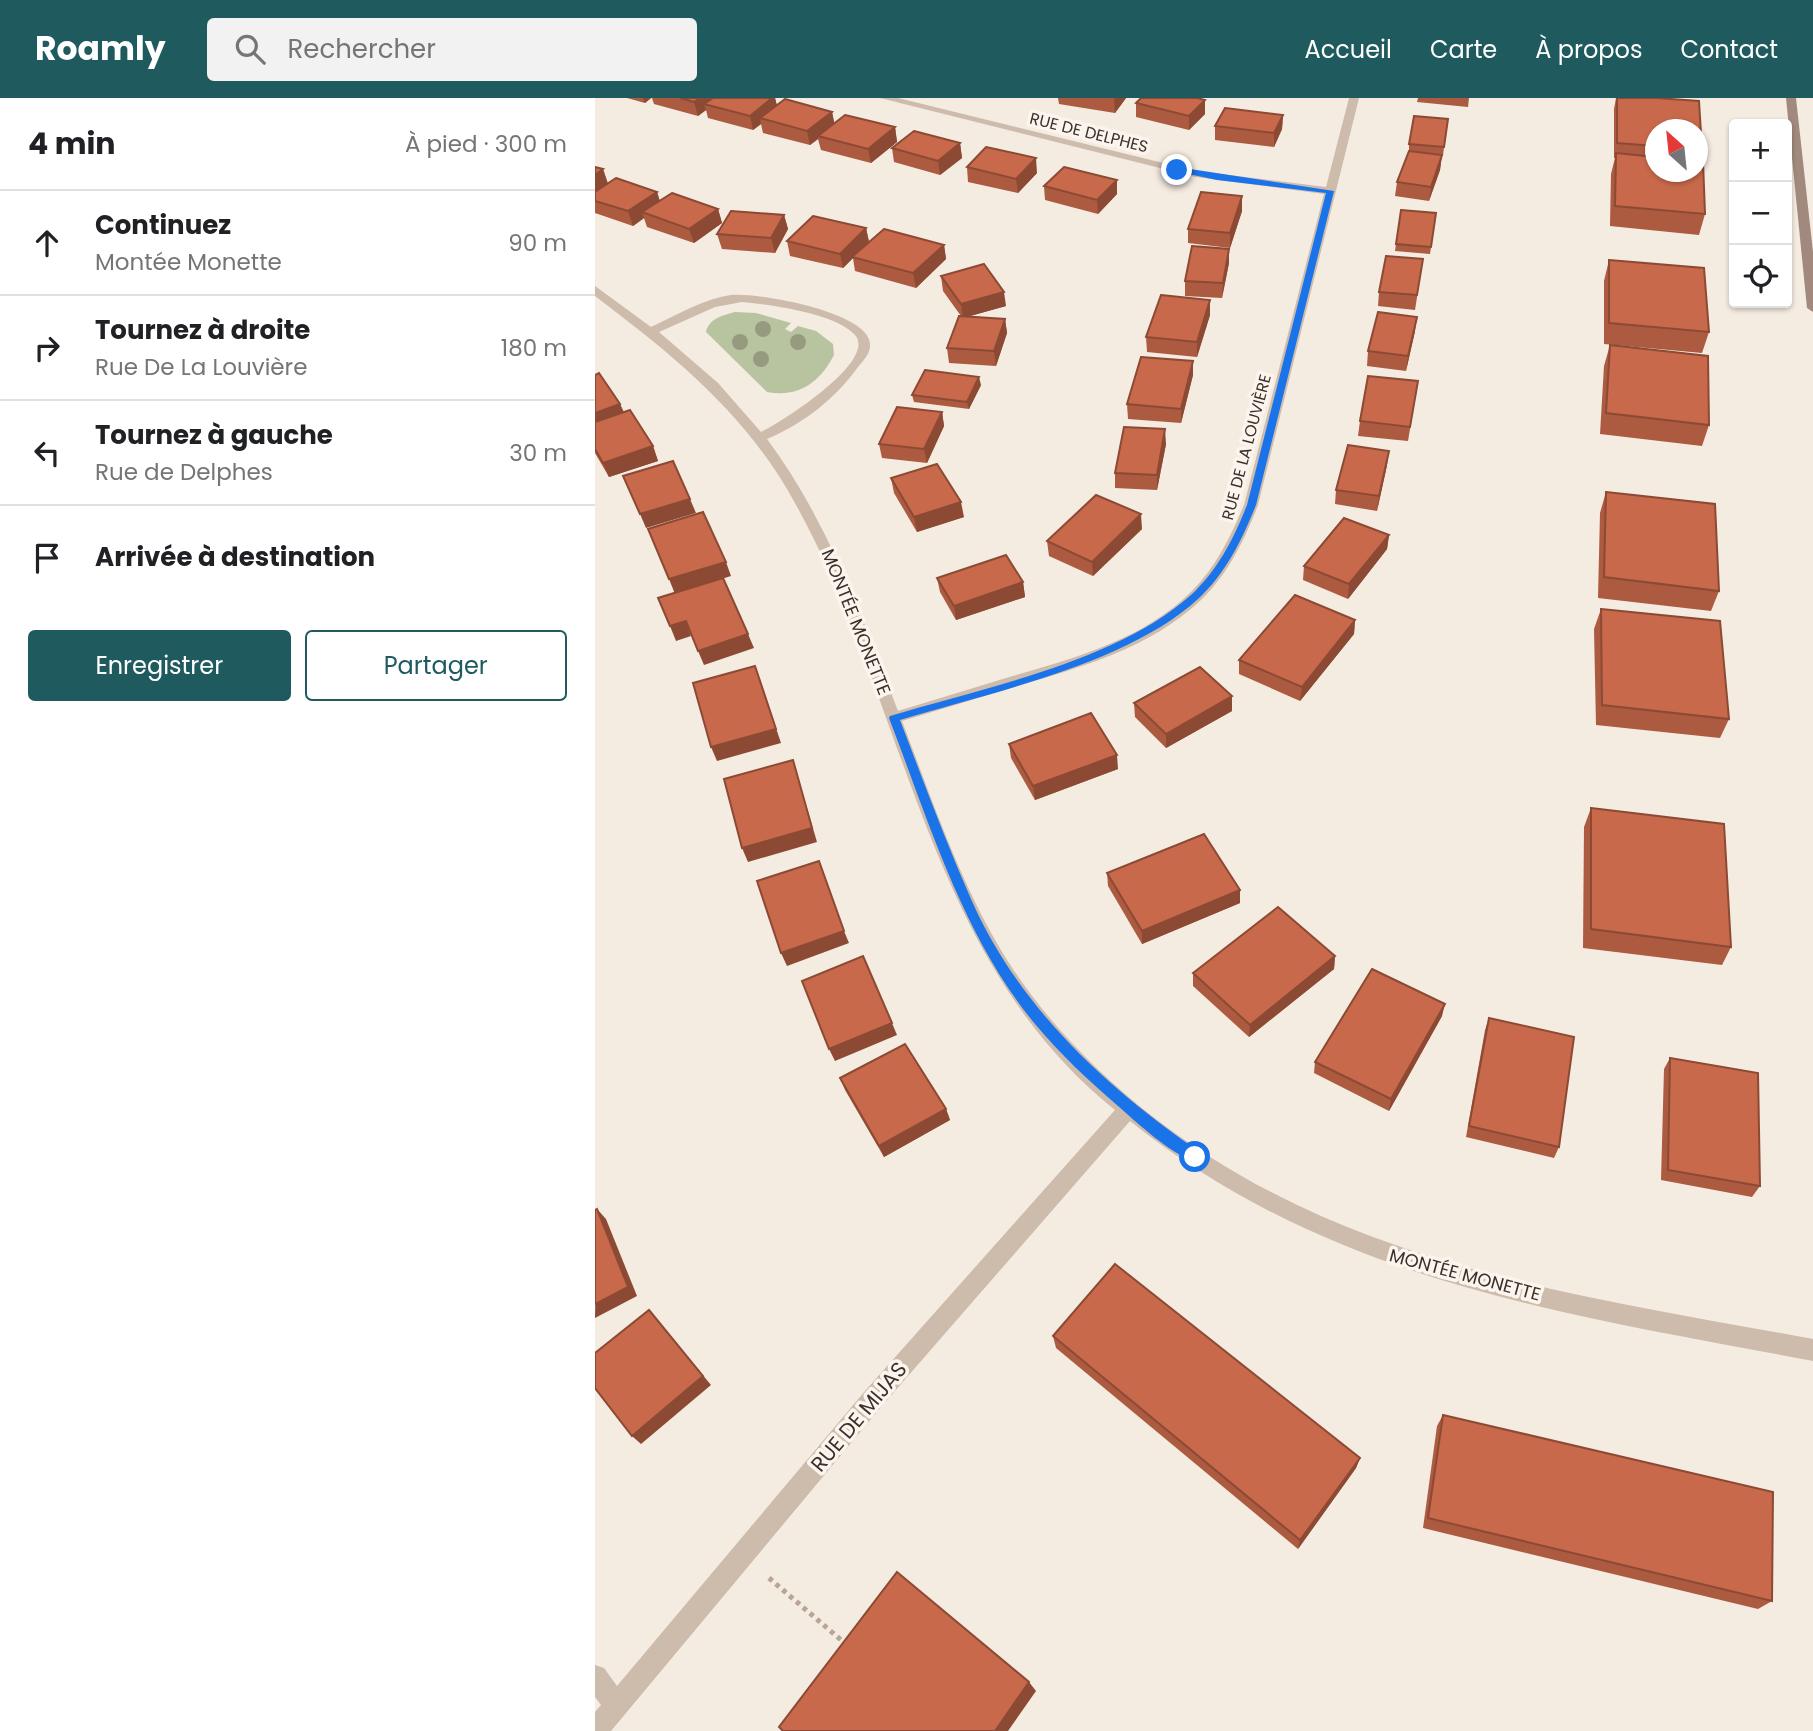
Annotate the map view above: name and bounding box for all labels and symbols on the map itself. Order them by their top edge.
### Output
street label: RUE DE DELPHES [1027,107,1150,158]
north arrow [1645,119,1708,182]
route end [1161,154,1192,185]
street label: RUE DE LA LOUVIÈRE [1216,372,1277,523]
street label: MONTÉE MONETTE [816,545,897,699]
route start [1179,1141,1210,1172]
street label: MONTÉE MONETTE [1387,1242,1543,1307]
street label: RUE DE MIJAS [804,1355,913,1478]

